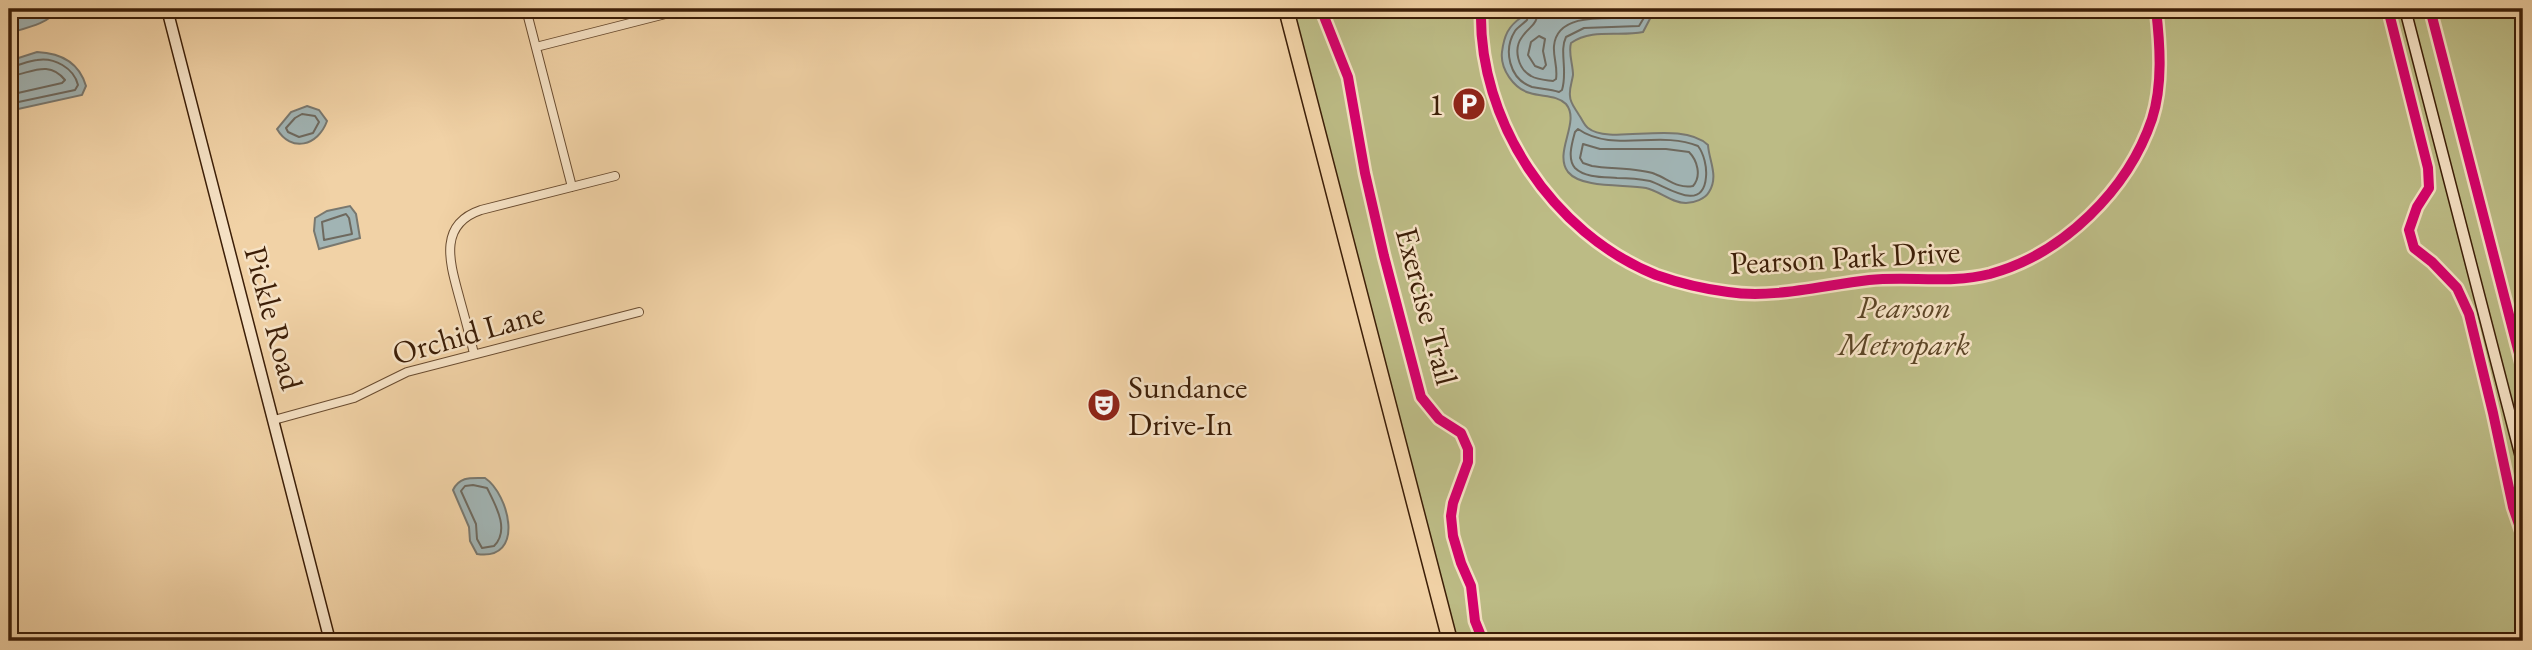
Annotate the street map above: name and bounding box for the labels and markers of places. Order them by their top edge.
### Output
place label: 1 [1429,83,1444,125]
parking icon: 1 [1450,85,1488,123]
place label: Sundance Drive-In [1128,366,1247,445]
theatre icon: Sundance Drive-In [1085,386,1123,424]

